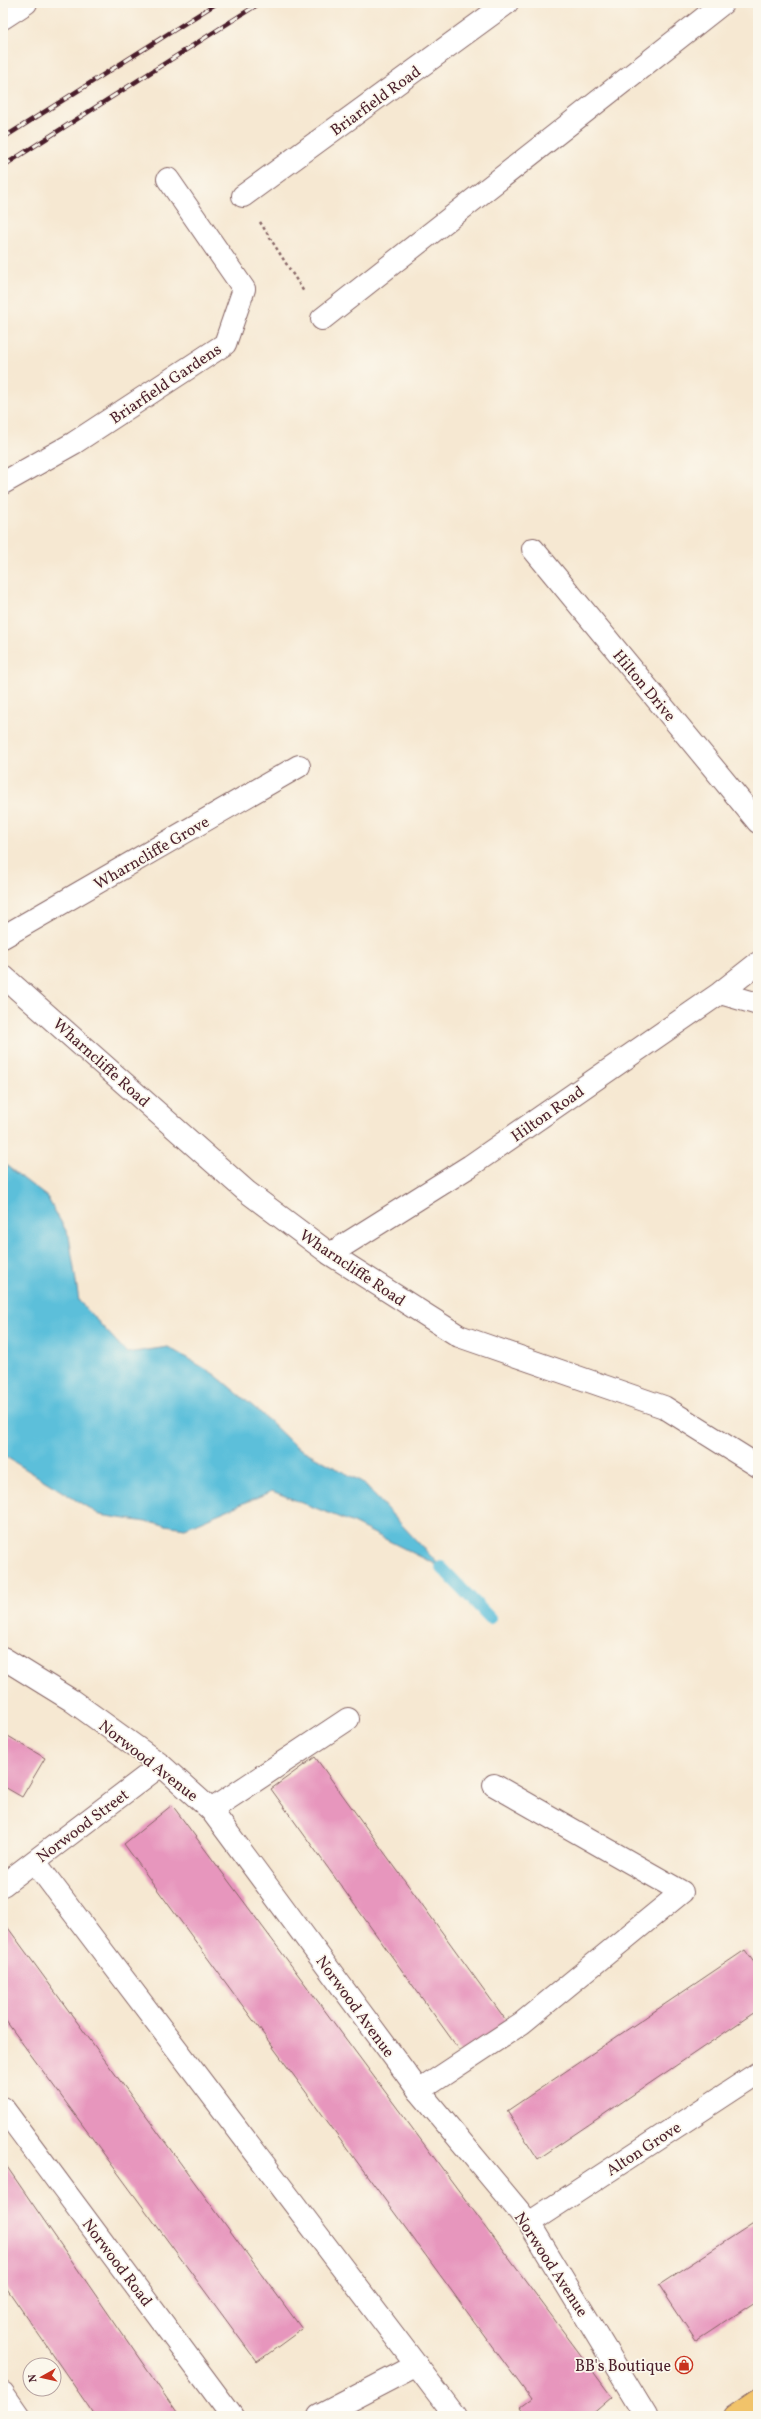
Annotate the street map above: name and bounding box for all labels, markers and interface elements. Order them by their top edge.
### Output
street label: Briarfield Road [326,61,426,142]
street label: Briarfield Gardens [106,339,226,430]
street label: Hilton Drive [607,646,680,727]
street label: Wharncliffe Grove [90,812,214,896]
street label: Wharncliffe Road [47,1014,154,1113]
street label: Hilton Road [507,1081,589,1148]
street label: Wharncliffe Road [295,1225,409,1312]
street label: Norwood Avenue [93,1716,202,1807]
street label: Norwood Street [32,1784,134,1869]
street label: Norwood Avenue [310,1952,399,2063]
street label: Alton Grove [602,2117,686,2182]
street label: Norwood Avenue [508,2208,592,2322]
street label: Norwood Road [76,2215,157,2312]
shop icon: BB's Boutique [674,2355,694,2375]
place label: BB's Boutique [575,2356,671,2378]
north arrow [22,2357,62,2397]
text: N [26,2373,42,2383]

